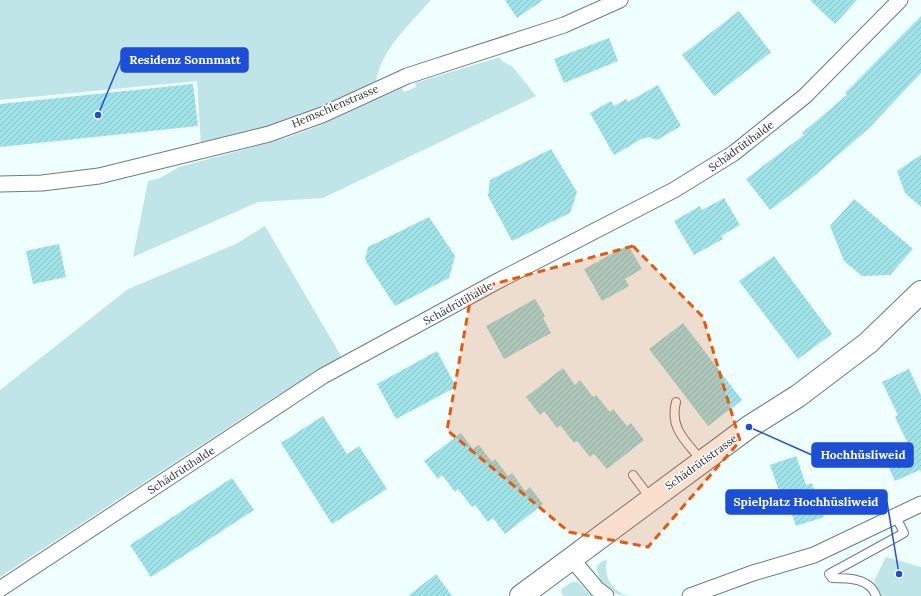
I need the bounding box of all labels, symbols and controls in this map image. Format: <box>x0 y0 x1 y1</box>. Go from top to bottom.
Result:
callout: Residenz Sonnmatt <box>121 48 248 72</box>
text: Residenz Sonnmatt <box>129 52 242 67</box>
street label: Hemschlenstrasse <box>289 81 381 131</box>
street label: Schädrütihalde <box>706 118 776 174</box>
street label: Schädrütihalde <box>421 278 495 328</box>
street label: Schädrütistrasse <box>662 431 740 493</box>
street label: Schädrütihalde <box>145 443 217 497</box>
callout: Hochhüsliweid <box>812 443 913 467</box>
text: Hochhüsliweid <box>820 447 906 462</box>
callout: Spielplatz Hochhüsliweid <box>726 490 887 514</box>
text: Spielplatz Hochhüsliweid <box>734 494 878 509</box>

